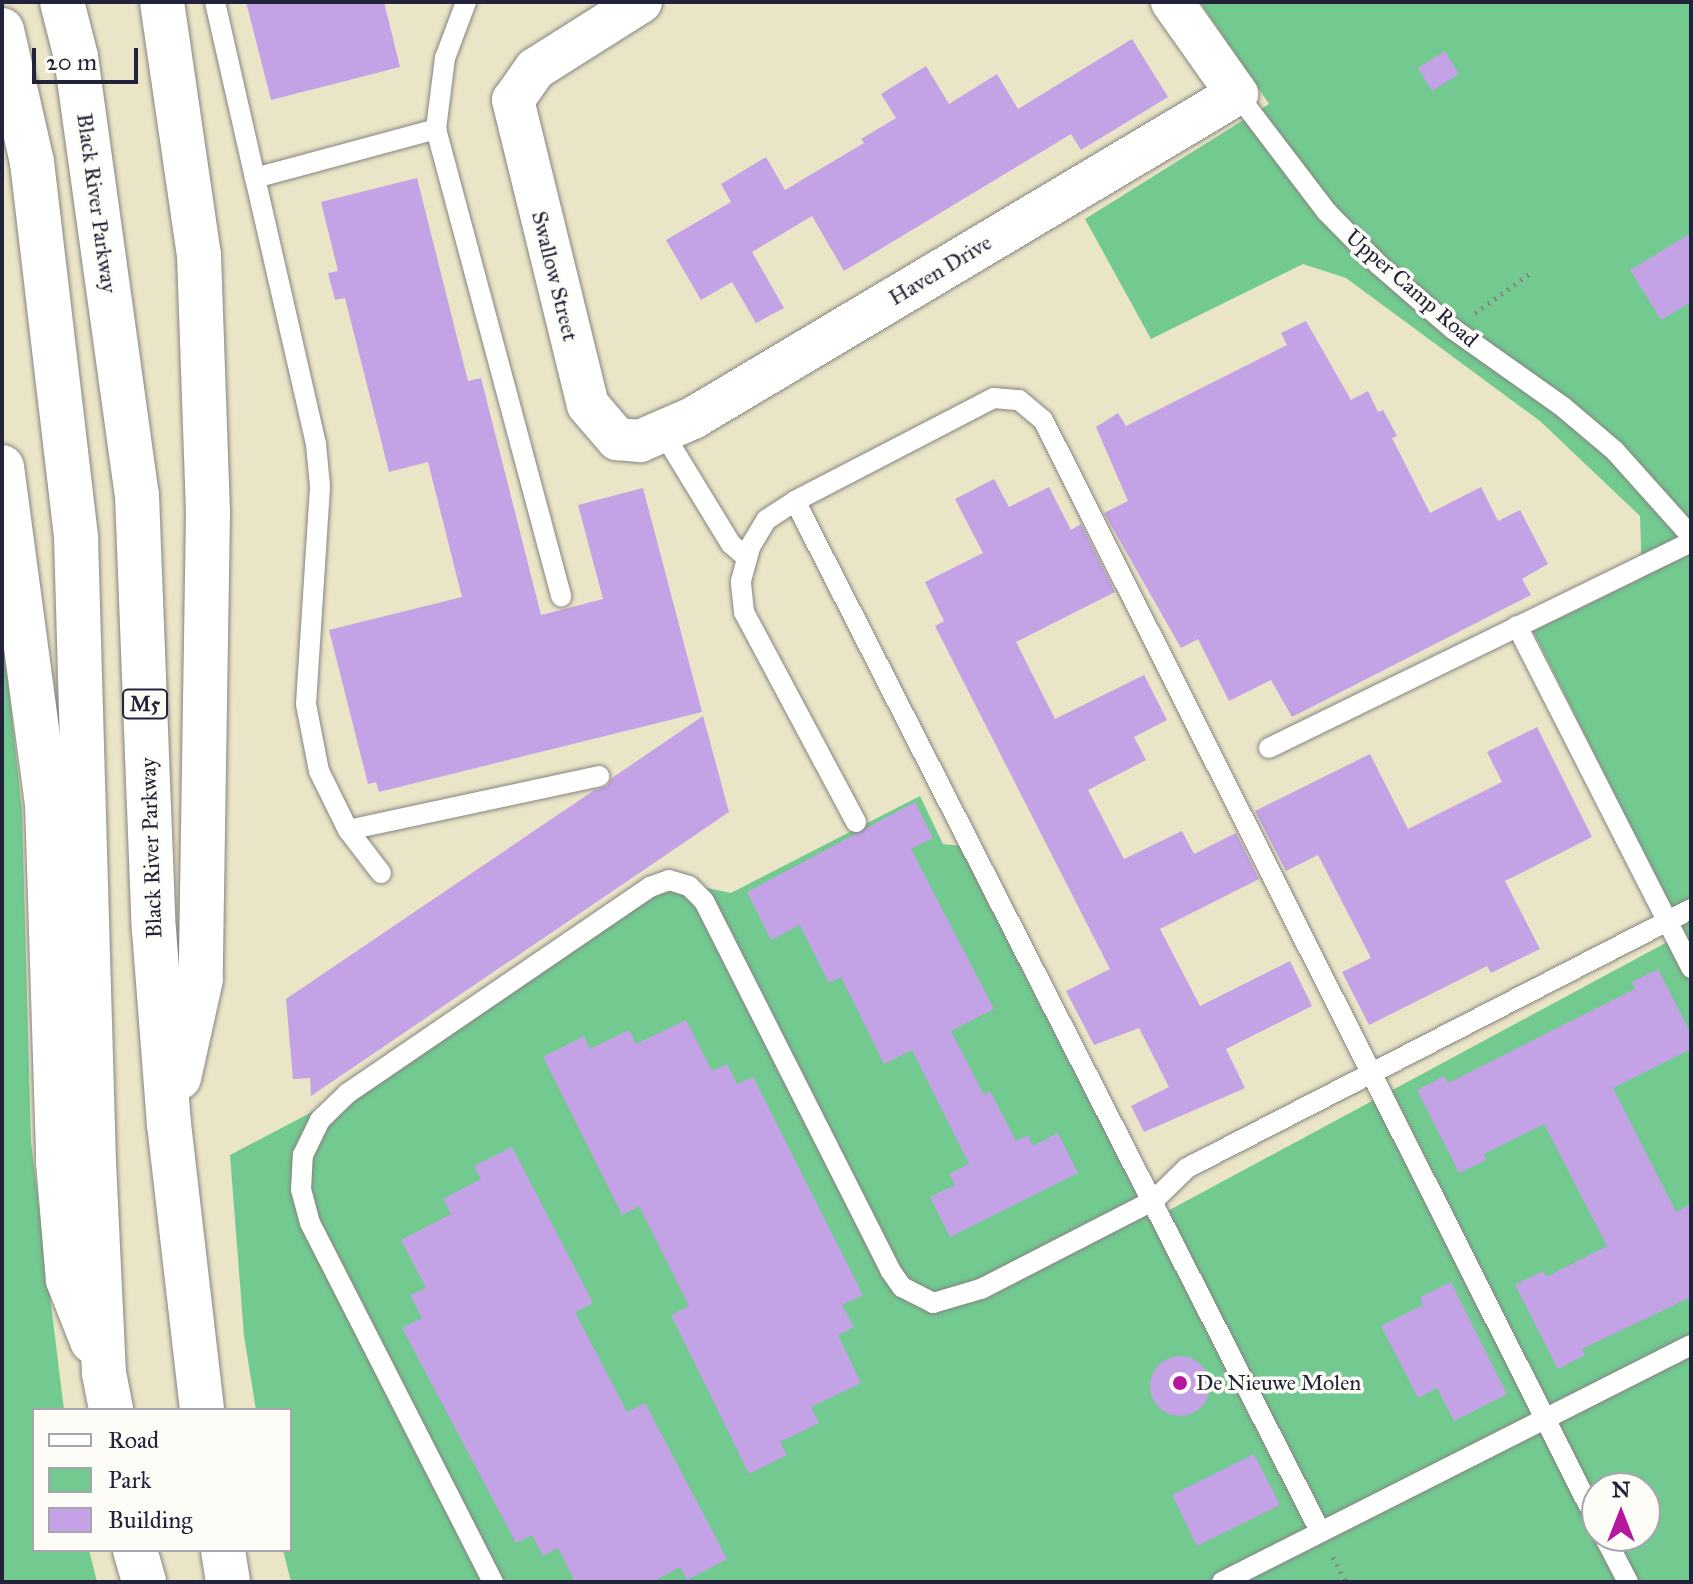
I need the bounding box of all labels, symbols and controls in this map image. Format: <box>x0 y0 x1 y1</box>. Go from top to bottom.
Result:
scale bar <box>36 32 142 82</box>
text: 20 m <box>46 47 97 77</box>
street label: Black River Parkway <box>71 111 123 295</box>
street label: Swallow Street <box>526 208 584 344</box>
street label: Upper Camp Road <box>1340 223 1484 353</box>
street label: Haven Drive <box>884 229 996 311</box>
road number: M5 <box>121 688 169 720</box>
street label: Black River Parkway <box>135 757 167 939</box>
place label: De Nieuwe Molen <box>1196 1370 1361 1396</box>
marker: De Nieuwe Molen <box>1171 1374 1189 1392</box>
legend <box>32 1408 292 1552</box>
text: Road <box>108 1425 159 1455</box>
text: Park <box>108 1465 151 1495</box>
north arrow <box>1581 1472 1661 1552</box>
text: N <box>1612 1476 1630 1503</box>
text: Building <box>108 1505 193 1535</box>

